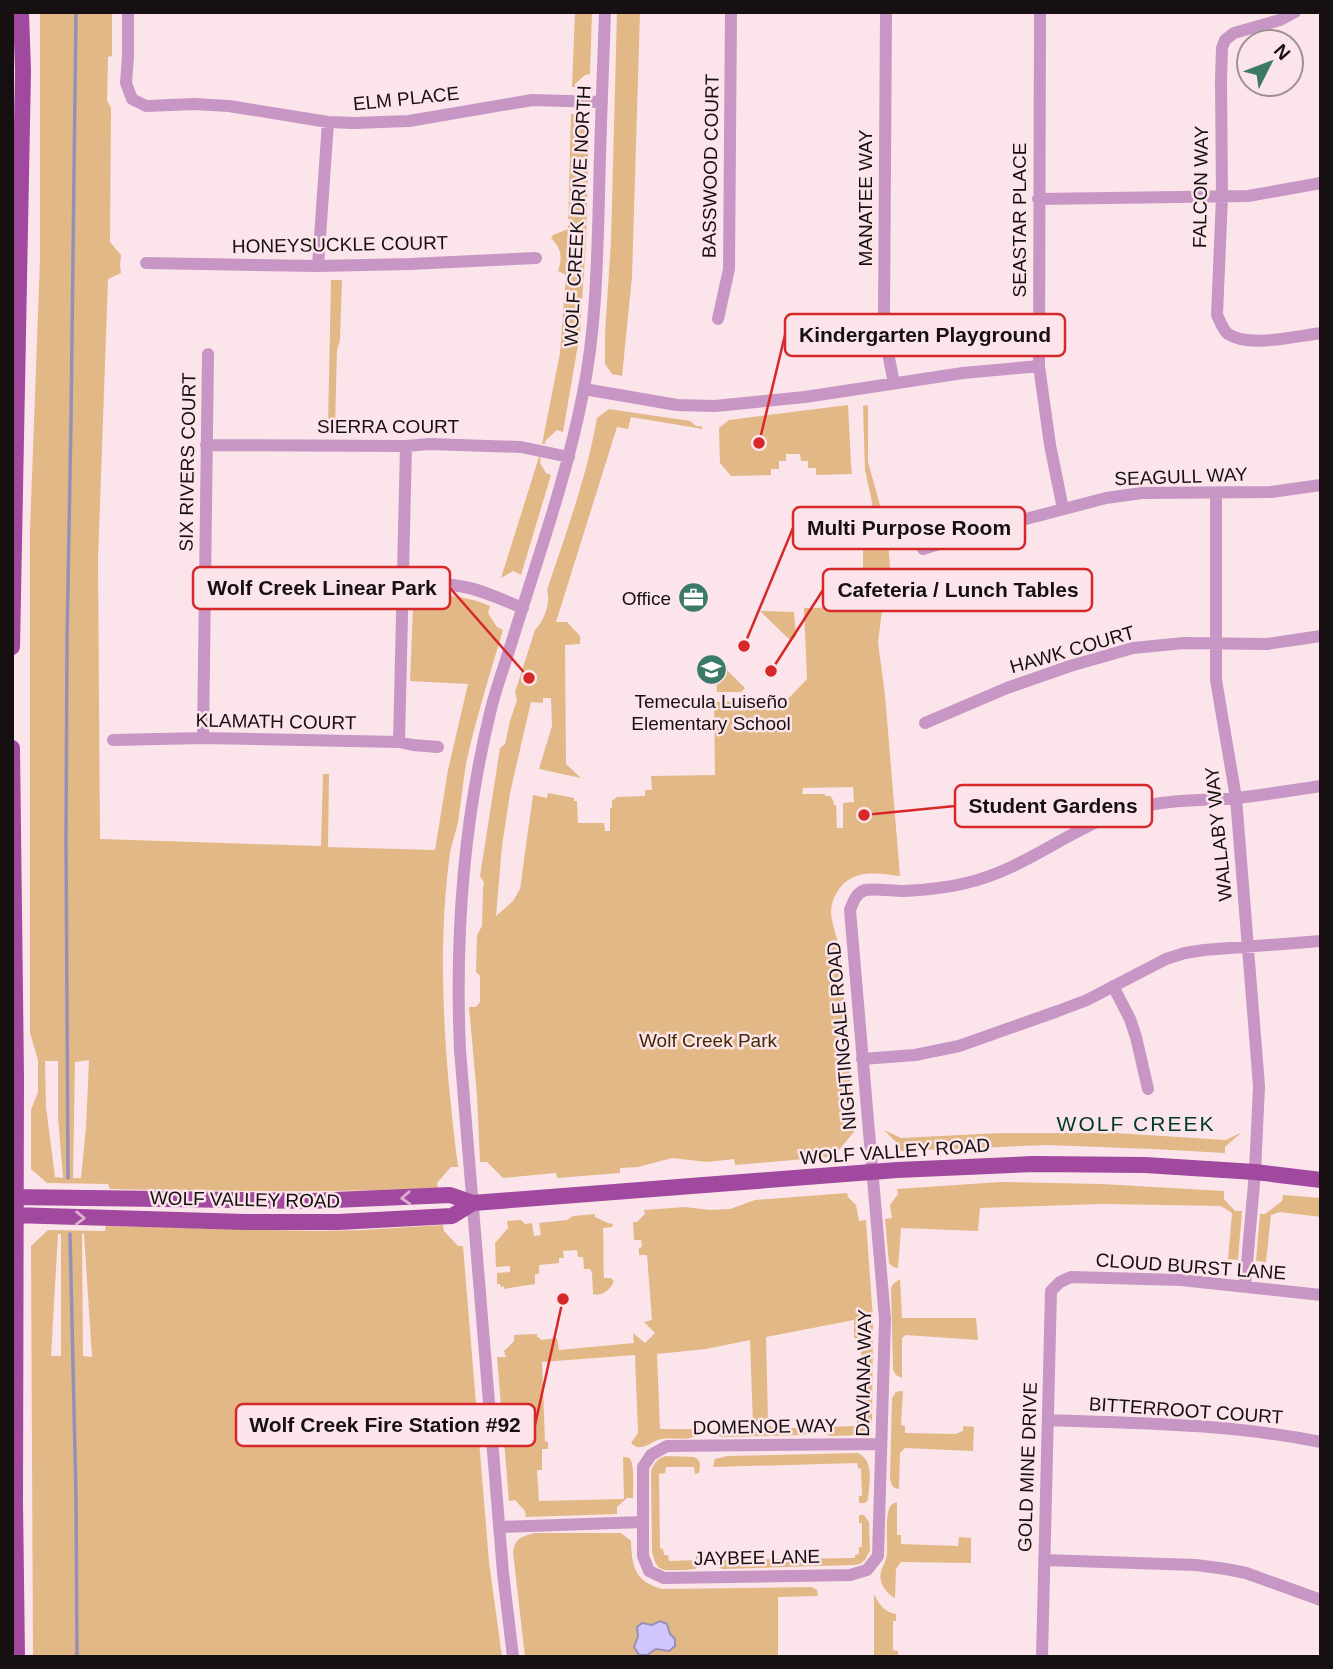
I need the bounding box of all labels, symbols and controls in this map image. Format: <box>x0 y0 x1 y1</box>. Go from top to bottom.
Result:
north arrow <box>1235 28 1305 98</box>
text: N <box>1270 40 1295 64</box>
street label: BASSWOOD COURT <box>698 73 723 258</box>
street label: ELM PLACE <box>352 82 460 115</box>
street label: WOLF CREEK DRIVE NORTH <box>560 85 595 347</box>
street label: FALCON WAY <box>1189 125 1212 248</box>
street label: MANATEE WAY <box>855 129 876 266</box>
street label: SEASTAR PLACE <box>1009 143 1030 297</box>
street label: HONEYSUCKLE COURT <box>232 232 449 257</box>
callout: Kindergarten Playground <box>785 314 1065 356</box>
text: Kindergarten Playground <box>799 323 1051 346</box>
street label: SIX RIVERS COURT <box>175 372 200 552</box>
street label: SIERRA COURT <box>317 416 459 437</box>
street label: SEAGULL WAY <box>1114 464 1248 489</box>
callout: Multi Purpose Room <box>793 507 1025 549</box>
text: Multi Purpose Room <box>807 516 1011 539</box>
callout: Wolf Creek Linear Park <box>193 567 450 609</box>
callout: Cafeteria / Lunch Tables <box>823 569 1092 611</box>
text: Wolf Creek Linear Park <box>207 576 437 599</box>
text: Cafeteria / Lunch Tables <box>837 578 1079 601</box>
office icon: Office <box>677 581 711 615</box>
place label: Office <box>622 588 671 609</box>
street label: HAWK COURT <box>1007 622 1137 677</box>
school or university icon: Temecula Luiseño Elementary School <box>694 653 728 687</box>
place label: Temecula Luiseño Elementary School <box>631 691 791 734</box>
street label: KLAMATH COURT <box>195 710 357 733</box>
street label: WALLABY WAY <box>1201 765 1236 902</box>
callout: Student Gardens <box>955 785 1152 827</box>
text: Student Gardens <box>968 794 1138 817</box>
street label: NIGHTINGALE ROAD <box>823 941 860 1131</box>
park label: Wolf Creek Park <box>639 1030 777 1051</box>
district label: WOLF CREEK <box>1057 1112 1215 1135</box>
street label: WOLF VALLEY ROAD <box>799 1134 991 1169</box>
street label: WOLF VALLEY ROAD <box>150 1187 340 1212</box>
one-way arrow <box>400 1190 411 1205</box>
one-way arrow <box>75 1210 86 1225</box>
street label: CLOUD BURST LANE <box>1095 1249 1287 1284</box>
street label: DAVIANA WAY <box>852 1309 875 1437</box>
street label: GOLD MINE DRIVE <box>1014 1382 1041 1552</box>
street label: BITTERROOT COURT <box>1088 1393 1284 1428</box>
callout: Wolf Creek Fire Station #92 <box>236 1404 535 1446</box>
text: Wolf Creek Fire Station #92 <box>249 1413 521 1436</box>
street label: DOMENOE WAY <box>693 1415 838 1438</box>
street label: JAYBEE LANE <box>694 1546 820 1569</box>

